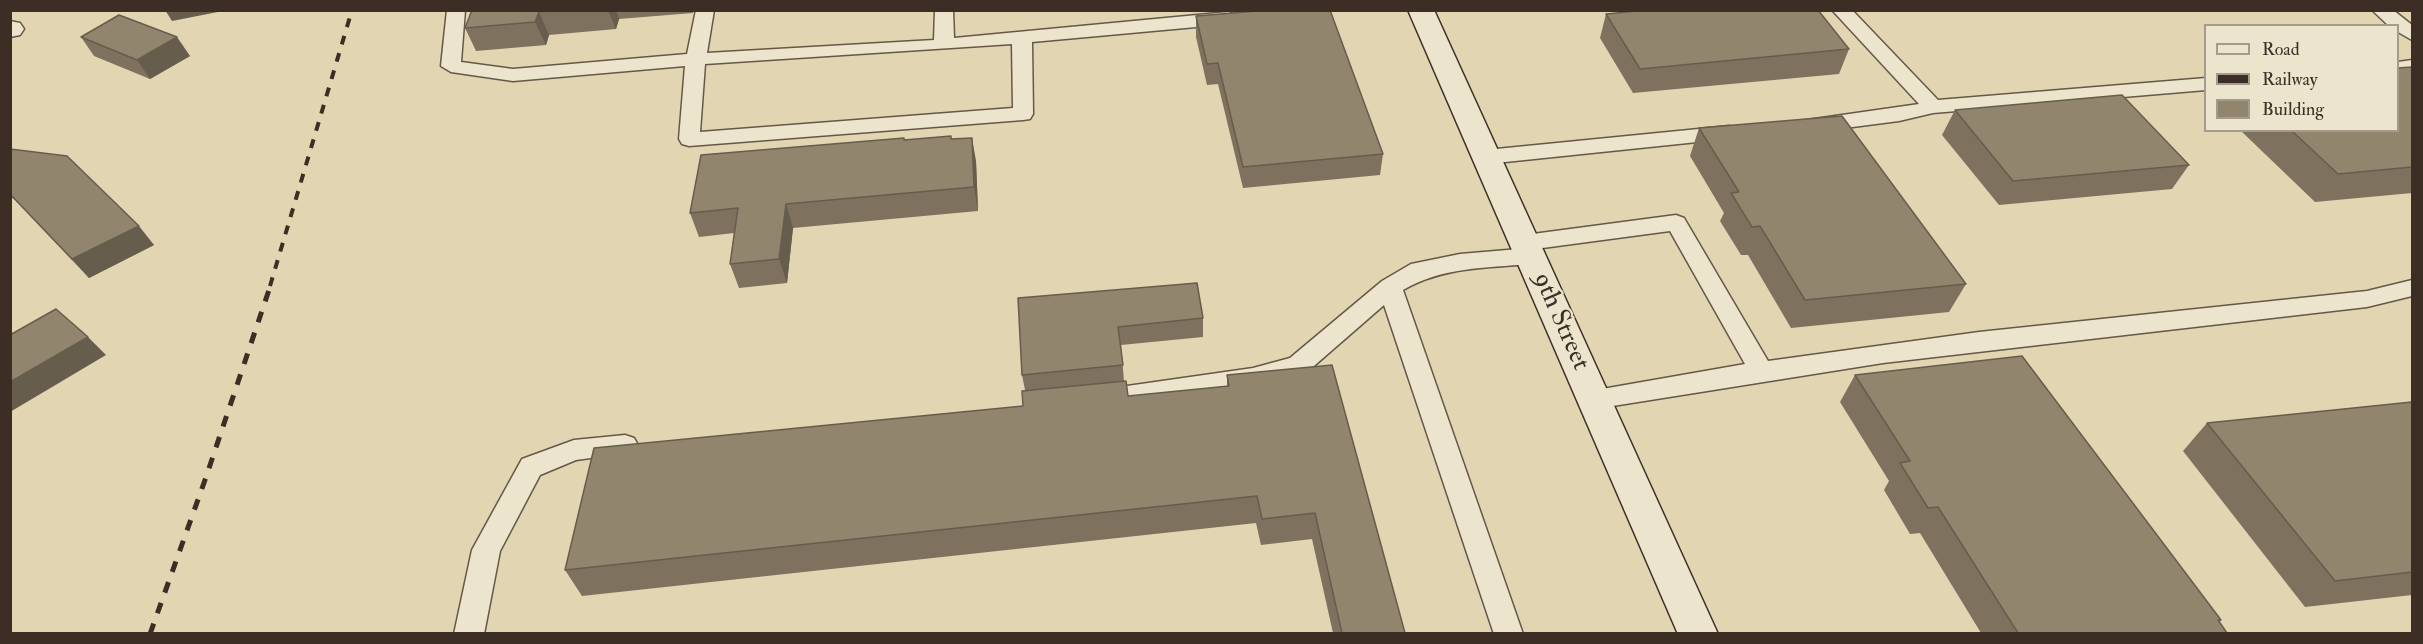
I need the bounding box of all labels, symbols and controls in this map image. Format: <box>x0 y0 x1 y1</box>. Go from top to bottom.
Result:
legend <box>2204 24 2399 132</box>
text: Road <box>2262 38 2300 61</box>
text: Railway <box>2262 68 2318 91</box>
text: Building <box>2262 98 2324 121</box>
street label: 9th Street <box>1525 268 1595 376</box>

